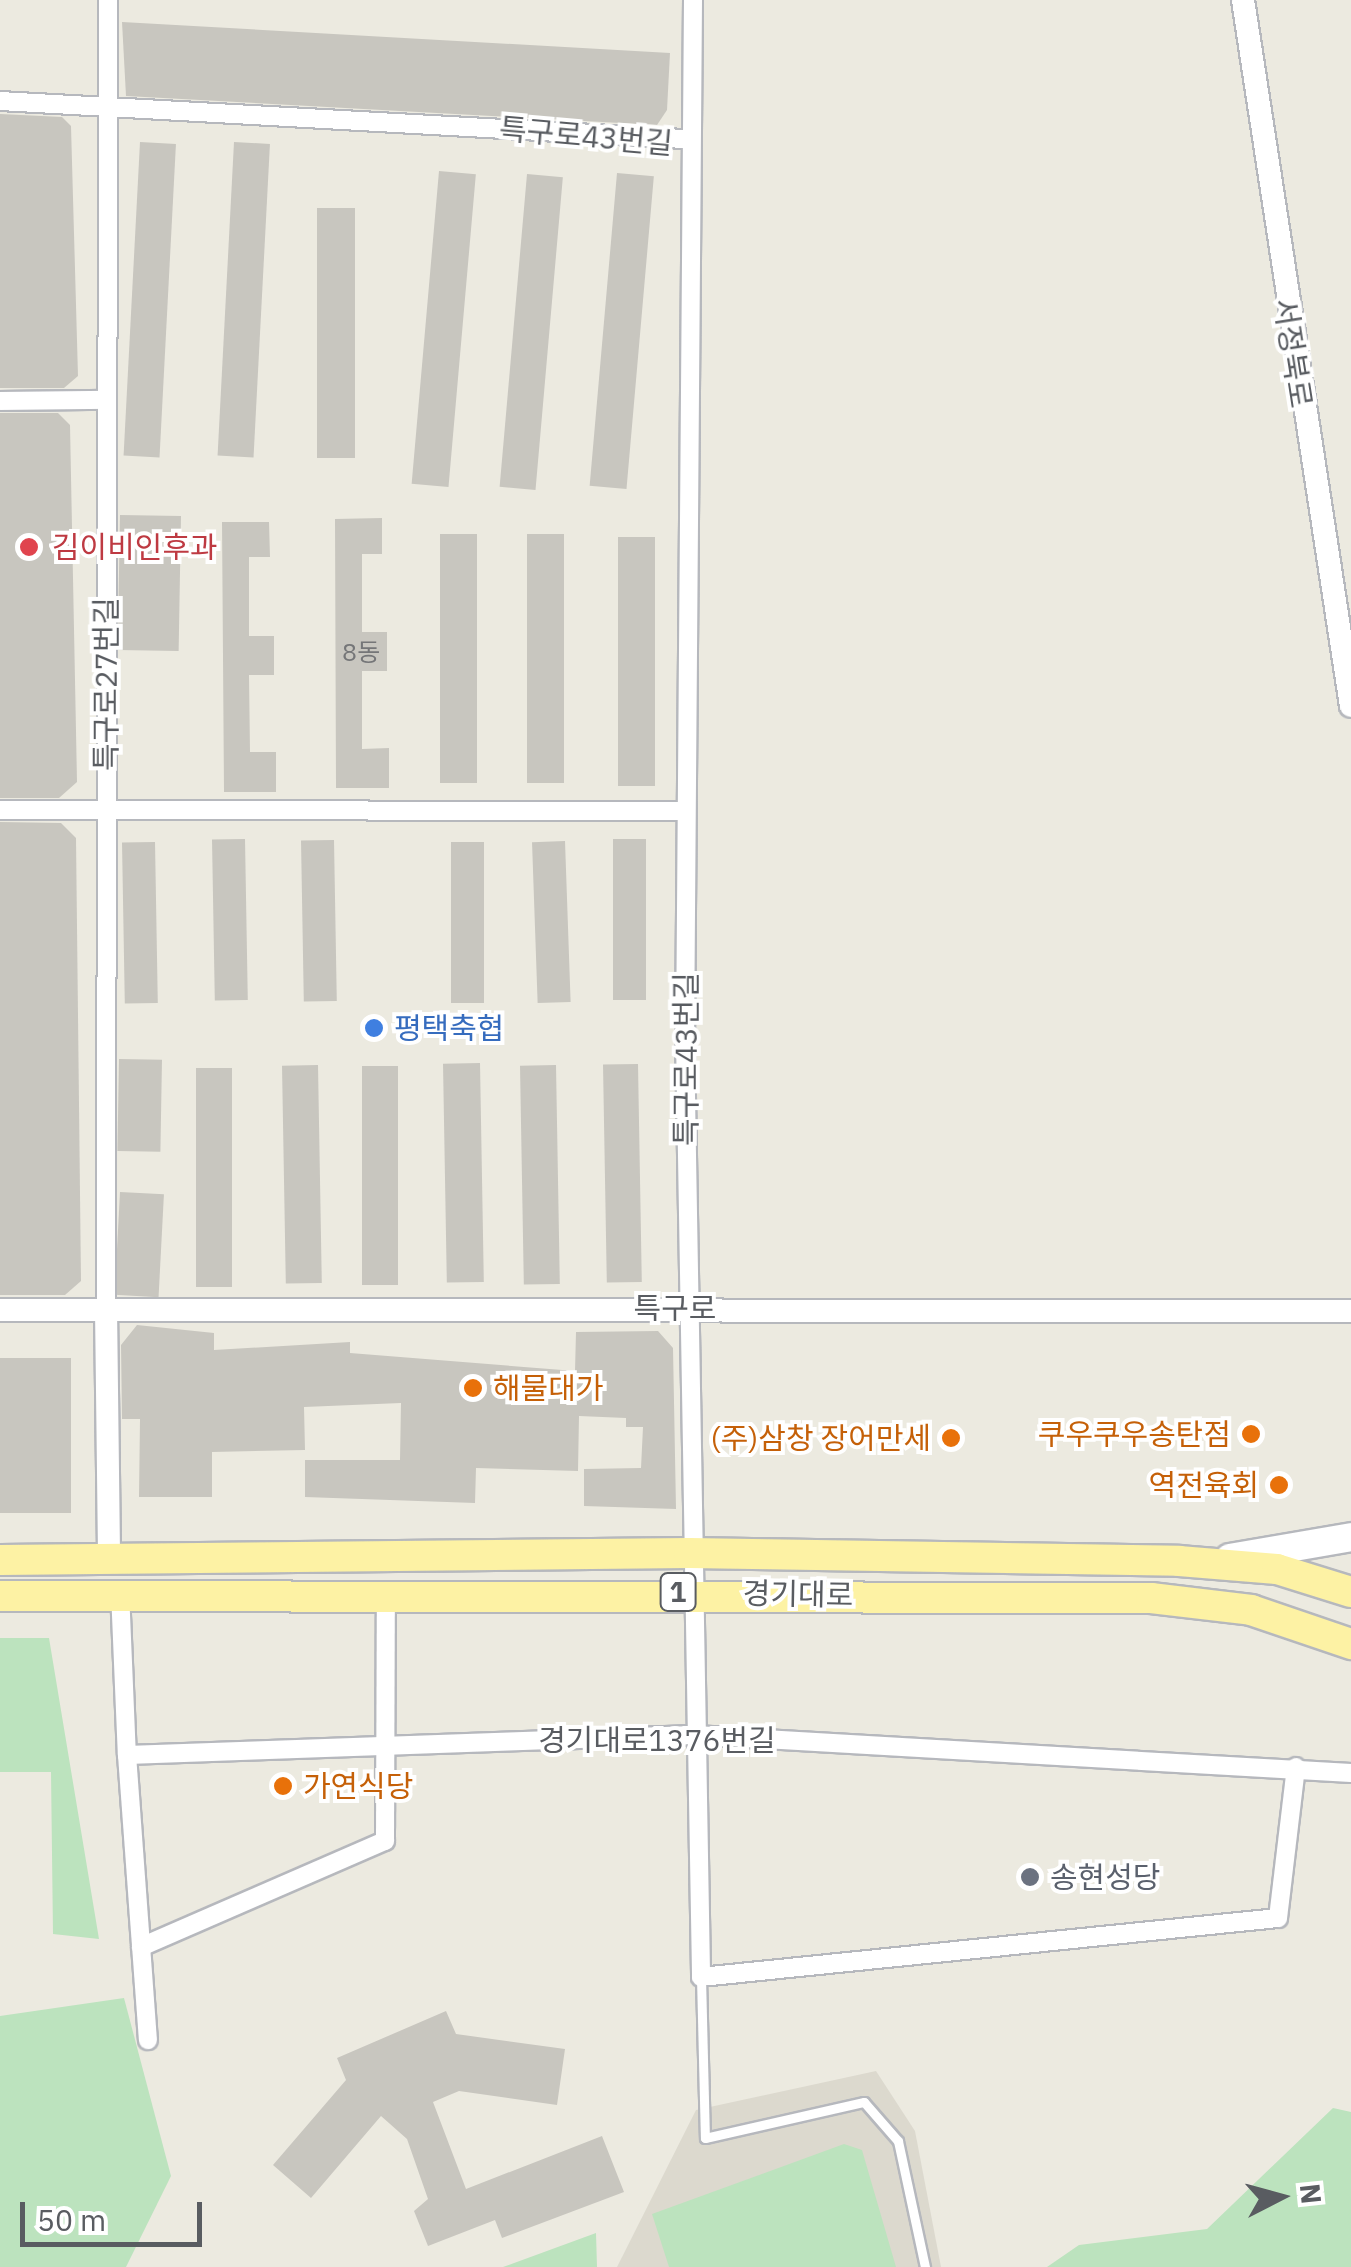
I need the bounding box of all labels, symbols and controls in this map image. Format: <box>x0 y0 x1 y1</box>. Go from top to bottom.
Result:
street label: 특구로43번길 <box>498 110 674 162</box>
street label: 서정북로 <box>1267 296 1319 410</box>
place label: 김이비인후과 <box>52 529 218 565</box>
marker: 김이비인후과 <box>16 534 42 560</box>
street label: 특구로27번길 <box>88 597 124 771</box>
house number: 8동 <box>342 637 380 667</box>
street label: 특구로43번길 <box>668 972 704 1146</box>
place label: 평택축협 <box>394 1010 504 1046</box>
marker: 평택축협 <box>363 1017 385 1039</box>
street label: 특구로 <box>634 1290 716 1326</box>
place label: 해물대가 <box>493 1370 603 1406</box>
marker: 해물대가 <box>462 1377 484 1399</box>
place label: 쿠우쿠우송탄점 <box>1038 1416 1231 1452</box>
place label: (주)삼창 장어만세 <box>711 1420 931 1456</box>
marker: 쿠우쿠우송탄점 <box>1240 1423 1262 1445</box>
marker: (주)삼창 장어만세 <box>940 1427 962 1449</box>
place label: 역전육회 <box>1149 1467 1259 1503</box>
marker: 역전육회 <box>1268 1474 1290 1496</box>
road number: 1 <box>658 1569 698 1615</box>
street label: 경기대로 <box>742 1575 854 1613</box>
street label: 경기대로1376번길 <box>538 1722 776 1758</box>
place label: 가연식당 <box>303 1768 413 1804</box>
marker: 가연식당 <box>272 1775 294 1797</box>
place label: 송현성당 <box>1050 1859 1160 1895</box>
marker: 송현성당 <box>1019 1866 1041 1888</box>
north arrow <box>1231 2147 1331 2247</box>
scale bar <box>25 2182 208 2244</box>
text: N <box>1292 2182 1331 2206</box>
text: 50 m <box>37 2200 106 2239</box>

